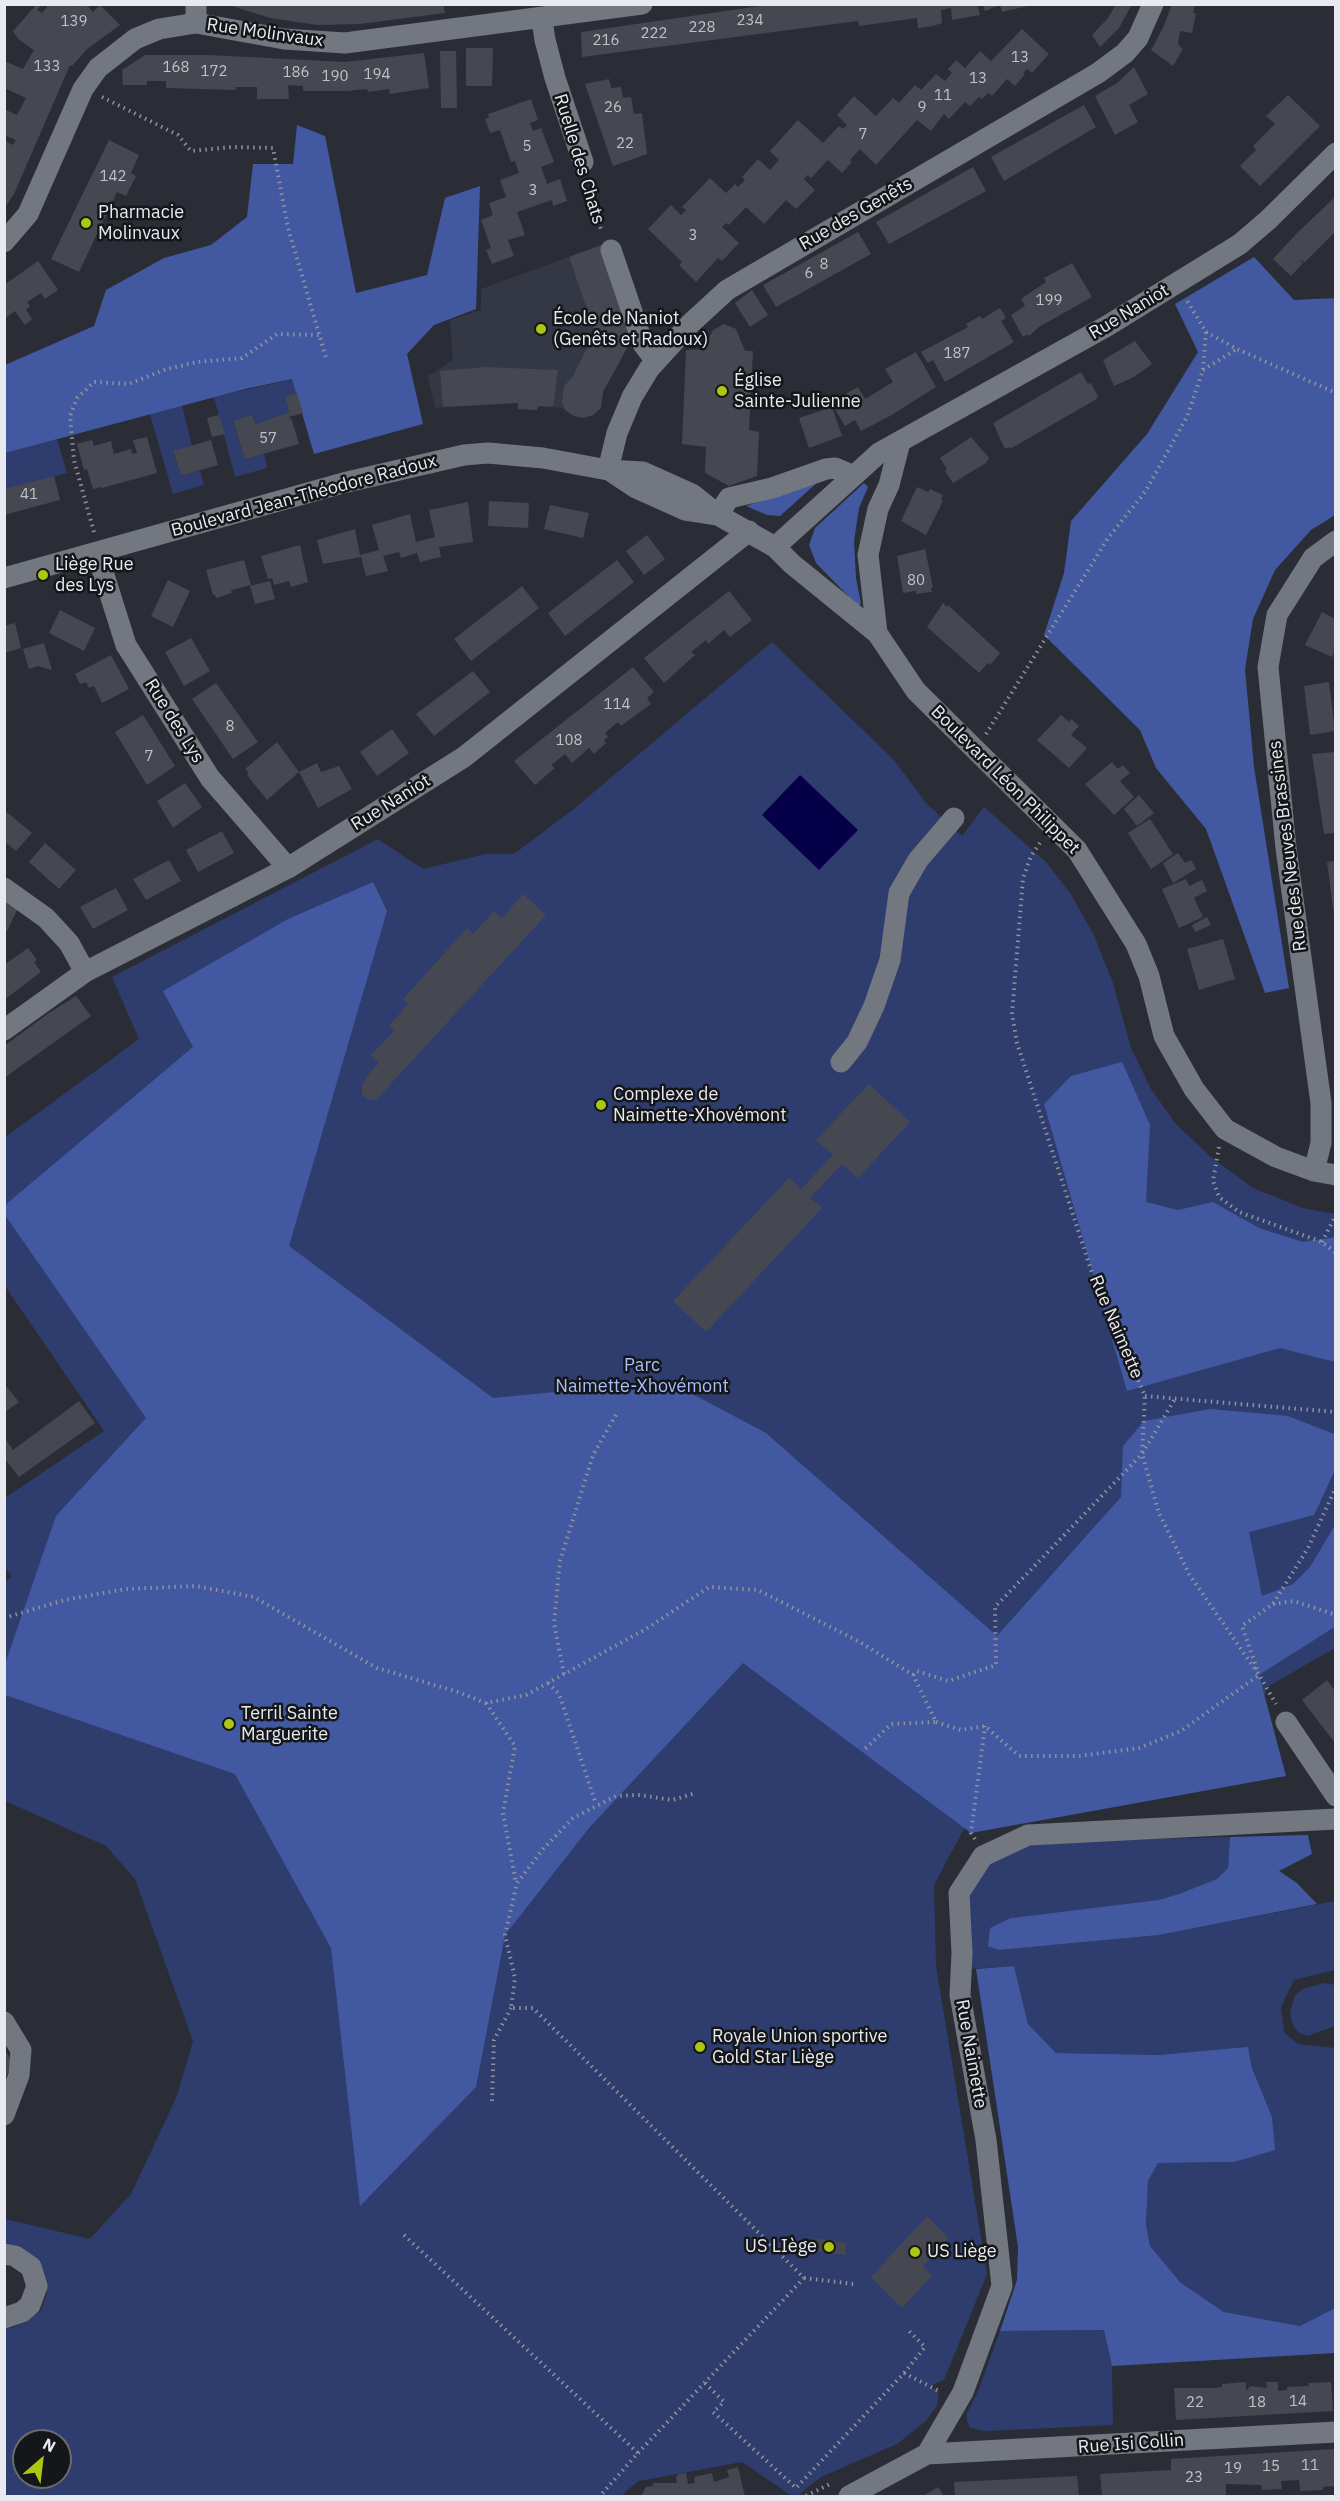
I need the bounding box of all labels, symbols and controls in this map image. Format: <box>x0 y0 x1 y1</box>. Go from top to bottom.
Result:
house number: 234 <box>737 12 763 30</box>
house number: 139 <box>61 13 87 31</box>
street label: Rue Molinvaux <box>205 14 325 52</box>
house number: 228 <box>689 19 715 37</box>
house number: 222 <box>641 25 667 43</box>
house number: 216 <box>593 32 619 50</box>
house number: 13 <box>1011 49 1029 67</box>
house number: 133 <box>34 58 60 76</box>
house number: 168 <box>163 59 189 77</box>
house number: 172 <box>201 63 227 81</box>
house number: 186 <box>283 64 309 82</box>
house number: 194 <box>364 66 390 84</box>
house number: 190 <box>322 68 348 86</box>
house number: 13 <box>969 70 987 88</box>
house number: 11 <box>934 87 952 105</box>
street label: Ruelle des Chats <box>549 91 609 227</box>
house number: 26 <box>604 99 622 117</box>
house number: 9 <box>918 99 926 117</box>
house number: 7 <box>859 126 867 144</box>
house number: 22 <box>616 135 634 153</box>
house number: 5 <box>523 138 531 156</box>
house number: 142 <box>100 168 126 186</box>
street label: Rue des Genêts <box>796 173 916 255</box>
house number: 3 <box>529 182 537 200</box>
place label: Pharmacie Molinvaux <box>98 202 184 244</box>
marker: Pharmacie Molinvaux <box>79 216 93 230</box>
house number: 3 <box>689 227 697 245</box>
house number: 8 <box>820 256 828 274</box>
house number: 6 <box>805 265 813 283</box>
street label: Rue Naniot <box>1085 280 1173 344</box>
house number: 199 <box>1036 292 1062 310</box>
place label: École de Naniot (Genêts et Radoux) <box>553 308 708 350</box>
marker: École de Naniot (Genêts et Radoux) <box>534 322 548 336</box>
house number: 187 <box>944 345 970 363</box>
place label: Église Sainte-Julienne <box>734 370 861 412</box>
marker: Église Sainte-Julienne <box>715 384 729 398</box>
house number: 57 <box>259 430 277 448</box>
street label: Boulevard Jean-Théodore Radoux <box>169 450 439 542</box>
house number: 41 <box>20 486 38 504</box>
place label: Liège Rue des Lys <box>55 554 134 596</box>
marker: Liège Rue des Lys <box>36 568 50 582</box>
house number: 80 <box>907 572 925 590</box>
street label: Rue des Lys <box>140 675 208 767</box>
house number: 114 <box>604 696 630 714</box>
street label: Boulevard Léon Philippet <box>926 701 1084 859</box>
house number: 8 <box>226 718 234 736</box>
house number: 108 <box>556 732 582 750</box>
street label: Rue des Neuves Brassines <box>1264 739 1312 953</box>
house number: 7 <box>145 748 153 766</box>
street label: Rue Naniot <box>347 770 435 836</box>
place label: Complexe de Naimette-Xhovémont <box>613 1084 786 1126</box>
marker: Complexe de Naimette-Xhovémont <box>594 1098 608 1112</box>
street label: Rue Naimette <box>1084 1272 1148 1382</box>
park label: Parc Naimette-Xhovémont <box>555 1355 729 1398</box>
place label: Terril Sainte Marguerite <box>241 1703 338 1746</box>
marker: Terril Sainte Marguerite <box>222 1717 236 1731</box>
street label: Rue Naimette <box>951 1998 991 2110</box>
place label: Royale Union sportive Gold Star Liège <box>712 2026 887 2068</box>
marker: Royale Union sportive Gold Star Liège <box>693 2040 707 2054</box>
place label: US LIège <box>745 2236 817 2258</box>
marker: US LIège <box>822 2240 836 2254</box>
place label: US Liège <box>927 2241 997 2263</box>
marker: US Liège <box>908 2245 922 2259</box>
house number: 14 <box>1289 2393 1307 2411</box>
house number: 22 <box>1186 2394 1204 2412</box>
house number: 18 <box>1248 2394 1266 2412</box>
north arrow <box>12 2429 72 2489</box>
street label: Rue Isi Collin <box>1077 2430 1185 2458</box>
text: N <box>40 2433 59 2456</box>
house number: 11 <box>1301 2457 1319 2475</box>
house number: 15 <box>1262 2458 1280 2476</box>
house number: 19 <box>1224 2460 1242 2478</box>
house number: 23 <box>1185 2469 1203 2487</box>

